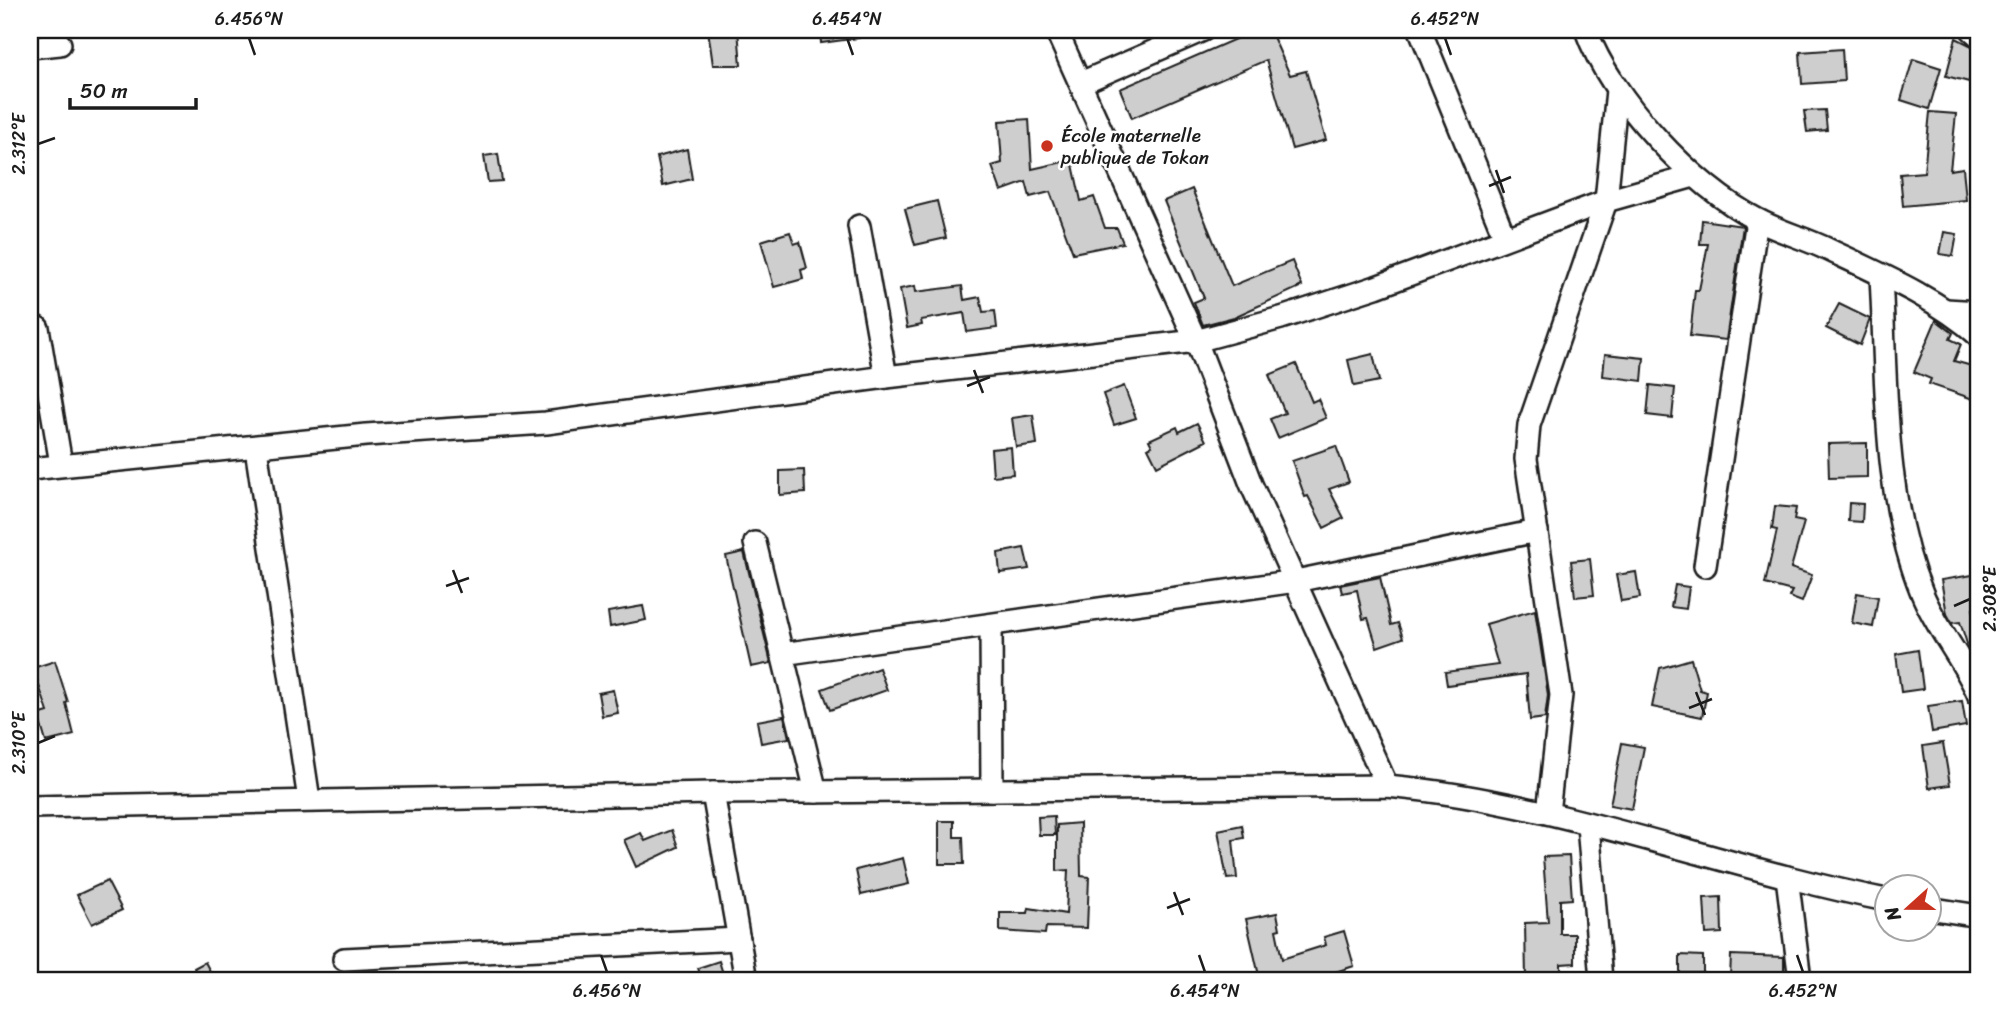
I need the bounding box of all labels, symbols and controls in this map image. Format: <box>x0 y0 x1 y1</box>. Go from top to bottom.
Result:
text: 6.456°N <box>215 3 284 35</box>
text: 6.454°N <box>812 3 882 35</box>
text: 6.452°N <box>1411 3 1480 35</box>
scale bar <box>70 66 196 110</box>
text: 50 m <box>80 72 128 110</box>
text: 2.312°E <box>3 112 35 175</box>
place label: École maternelle publique de Tokan <box>1060 119 1209 174</box>
marker: École maternelle publique de Tokan <box>1039 138 1055 154</box>
text: 2.308°E <box>1974 565 2006 632</box>
text: 2.310°E <box>3 711 35 774</box>
north arrow <box>1872 874 1942 944</box>
text: N <box>1875 901 1911 927</box>
text: 6.456°N <box>573 975 642 1007</box>
text: 6.454°N <box>1170 975 1240 1007</box>
text: 6.452°N <box>1769 975 1838 1007</box>

